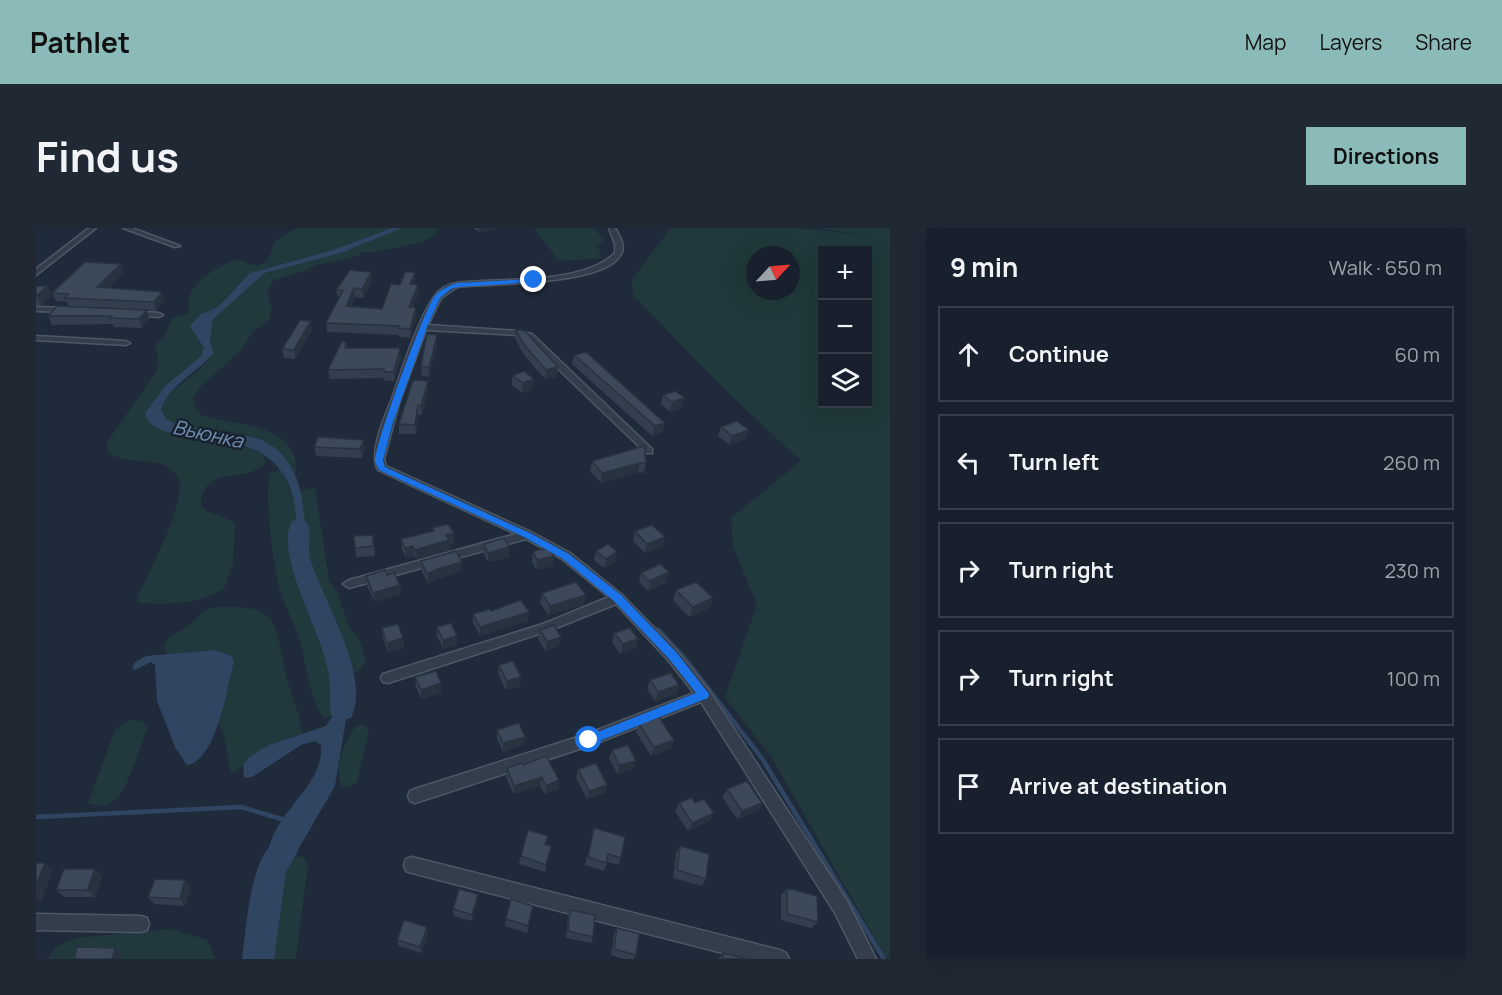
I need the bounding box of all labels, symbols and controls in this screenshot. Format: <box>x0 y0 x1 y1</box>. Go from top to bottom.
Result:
text: Pathlet <box>30 23 130 61</box>
text: Map <box>1245 28 1286 56</box>
text: Layers <box>1319 28 1382 56</box>
text: Share <box>1415 28 1472 56</box>
text: Find us <box>36 127 179 185</box>
button: Directions <box>1306 127 1466 185</box>
north arrow <box>746 246 800 300</box>
map controls <box>818 246 872 408</box>
button: + <box>818 246 872 300</box>
text: 9 min <box>950 249 1018 285</box>
text: Walk · 650 m <box>1329 254 1442 281</box>
route end <box>520 266 546 292</box>
button: − <box>818 300 872 354</box>
icon: ahead <box>952 338 985 371</box>
text: Continue <box>1009 339 1109 369</box>
text: 60 m <box>1394 341 1440 368</box>
button: layers <box>818 354 872 408</box>
water label: Вьюнка <box>170 413 247 454</box>
icon: left <box>952 446 985 479</box>
text: Turn left <box>1009 447 1099 477</box>
text: 260 m <box>1383 449 1440 476</box>
icon: right <box>952 554 985 587</box>
text: Turn right <box>1009 555 1114 585</box>
text: 230 m <box>1384 557 1440 584</box>
icon: right <box>952 662 985 695</box>
text: Turn right <box>1009 663 1114 693</box>
text: 100 m <box>1387 665 1440 692</box>
route start <box>575 726 601 752</box>
icon: arrive <box>952 770 985 803</box>
text: Arrive at destination <box>1009 771 1227 801</box>

